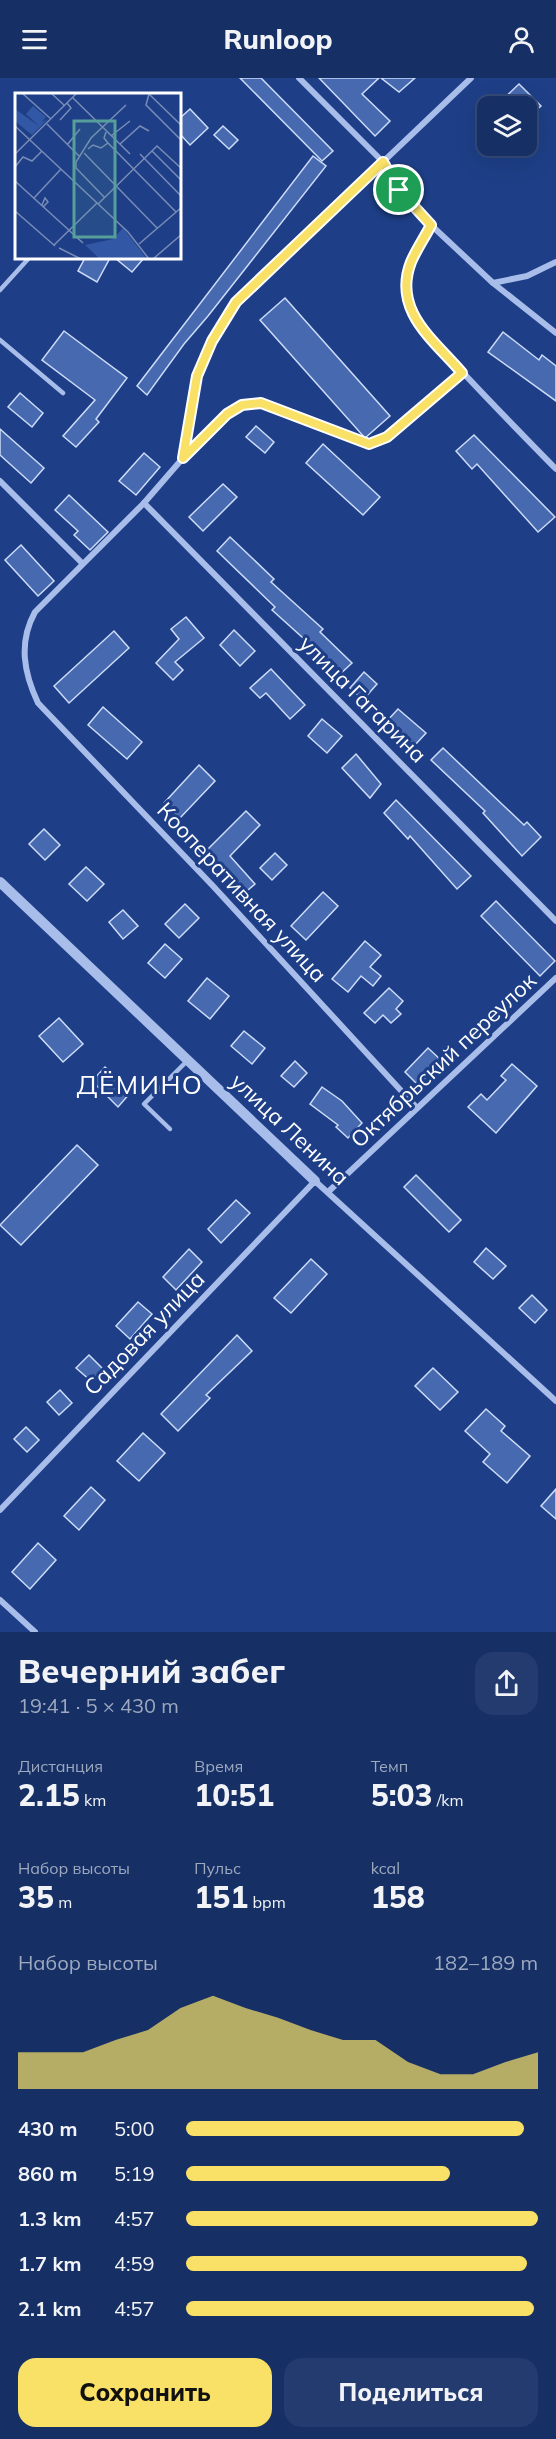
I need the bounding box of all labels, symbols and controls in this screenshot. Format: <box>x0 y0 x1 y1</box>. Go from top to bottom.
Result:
text: Runloop <box>223 22 333 56</box>
icon: menu <box>18 23 51 56</box>
icon: person <box>505 23 538 56</box>
inset map <box>15 93 182 260</box>
map controls <box>477 96 537 156</box>
button: layers <box>477 96 537 156</box>
pin <box>373 164 424 215</box>
icon: arrive <box>382 173 415 206</box>
street label: улица Гагарина <box>293 629 433 769</box>
street label: Кооперативная улица <box>151 796 333 988</box>
street label: Октябрьский переулок <box>344 967 542 1153</box>
street label: улица Ленина <box>225 1067 355 1191</box>
district label: ДЁМИНО <box>77 1068 203 1101</box>
street label: Садовая улица <box>78 1265 210 1401</box>
text: Вечерний забег <box>18 1650 285 1691</box>
button: share <box>475 1652 538 1715</box>
text: 19:41 · 5 × 430 m <box>18 1693 179 1718</box>
text: Дистанция <box>18 1756 103 1776</box>
text: Время <box>194 1756 243 1776</box>
text: Темп <box>371 1756 408 1776</box>
text: 2.15 <box>18 1776 80 1814</box>
text: 10:51 <box>194 1776 274 1814</box>
text: 5:03 <box>371 1776 432 1814</box>
text: km <box>80 1790 106 1810</box>
text: /km <box>432 1790 463 1810</box>
text: Набор высоты <box>18 1858 130 1878</box>
text: Пульс <box>194 1858 241 1878</box>
text: kcal <box>371 1858 400 1878</box>
text: 35 <box>18 1878 54 1916</box>
text: 151 <box>194 1878 248 1916</box>
text: 158 <box>371 1878 425 1916</box>
text: m <box>54 1892 72 1912</box>
text: bpm <box>248 1892 286 1912</box>
text: Набор высоты <box>18 1950 158 1975</box>
text: 182–189 m <box>433 1950 538 1975</box>
text: 430 m <box>18 2116 77 2141</box>
text: 5:00 <box>114 2116 155 2141</box>
text: 860 m <box>18 2161 77 2186</box>
text: 5:19 <box>114 2161 155 2186</box>
text: 1.3 km <box>18 2206 81 2231</box>
text: 4:57 <box>114 2206 155 2231</box>
text: 1.7 km <box>18 2251 81 2276</box>
text: 4:59 <box>114 2251 155 2276</box>
text: 2.1 km <box>18 2296 81 2321</box>
text: 4:57 <box>114 2296 155 2321</box>
button: Сохранить <box>18 2358 272 2427</box>
button: Поделиться <box>284 2358 538 2427</box>

